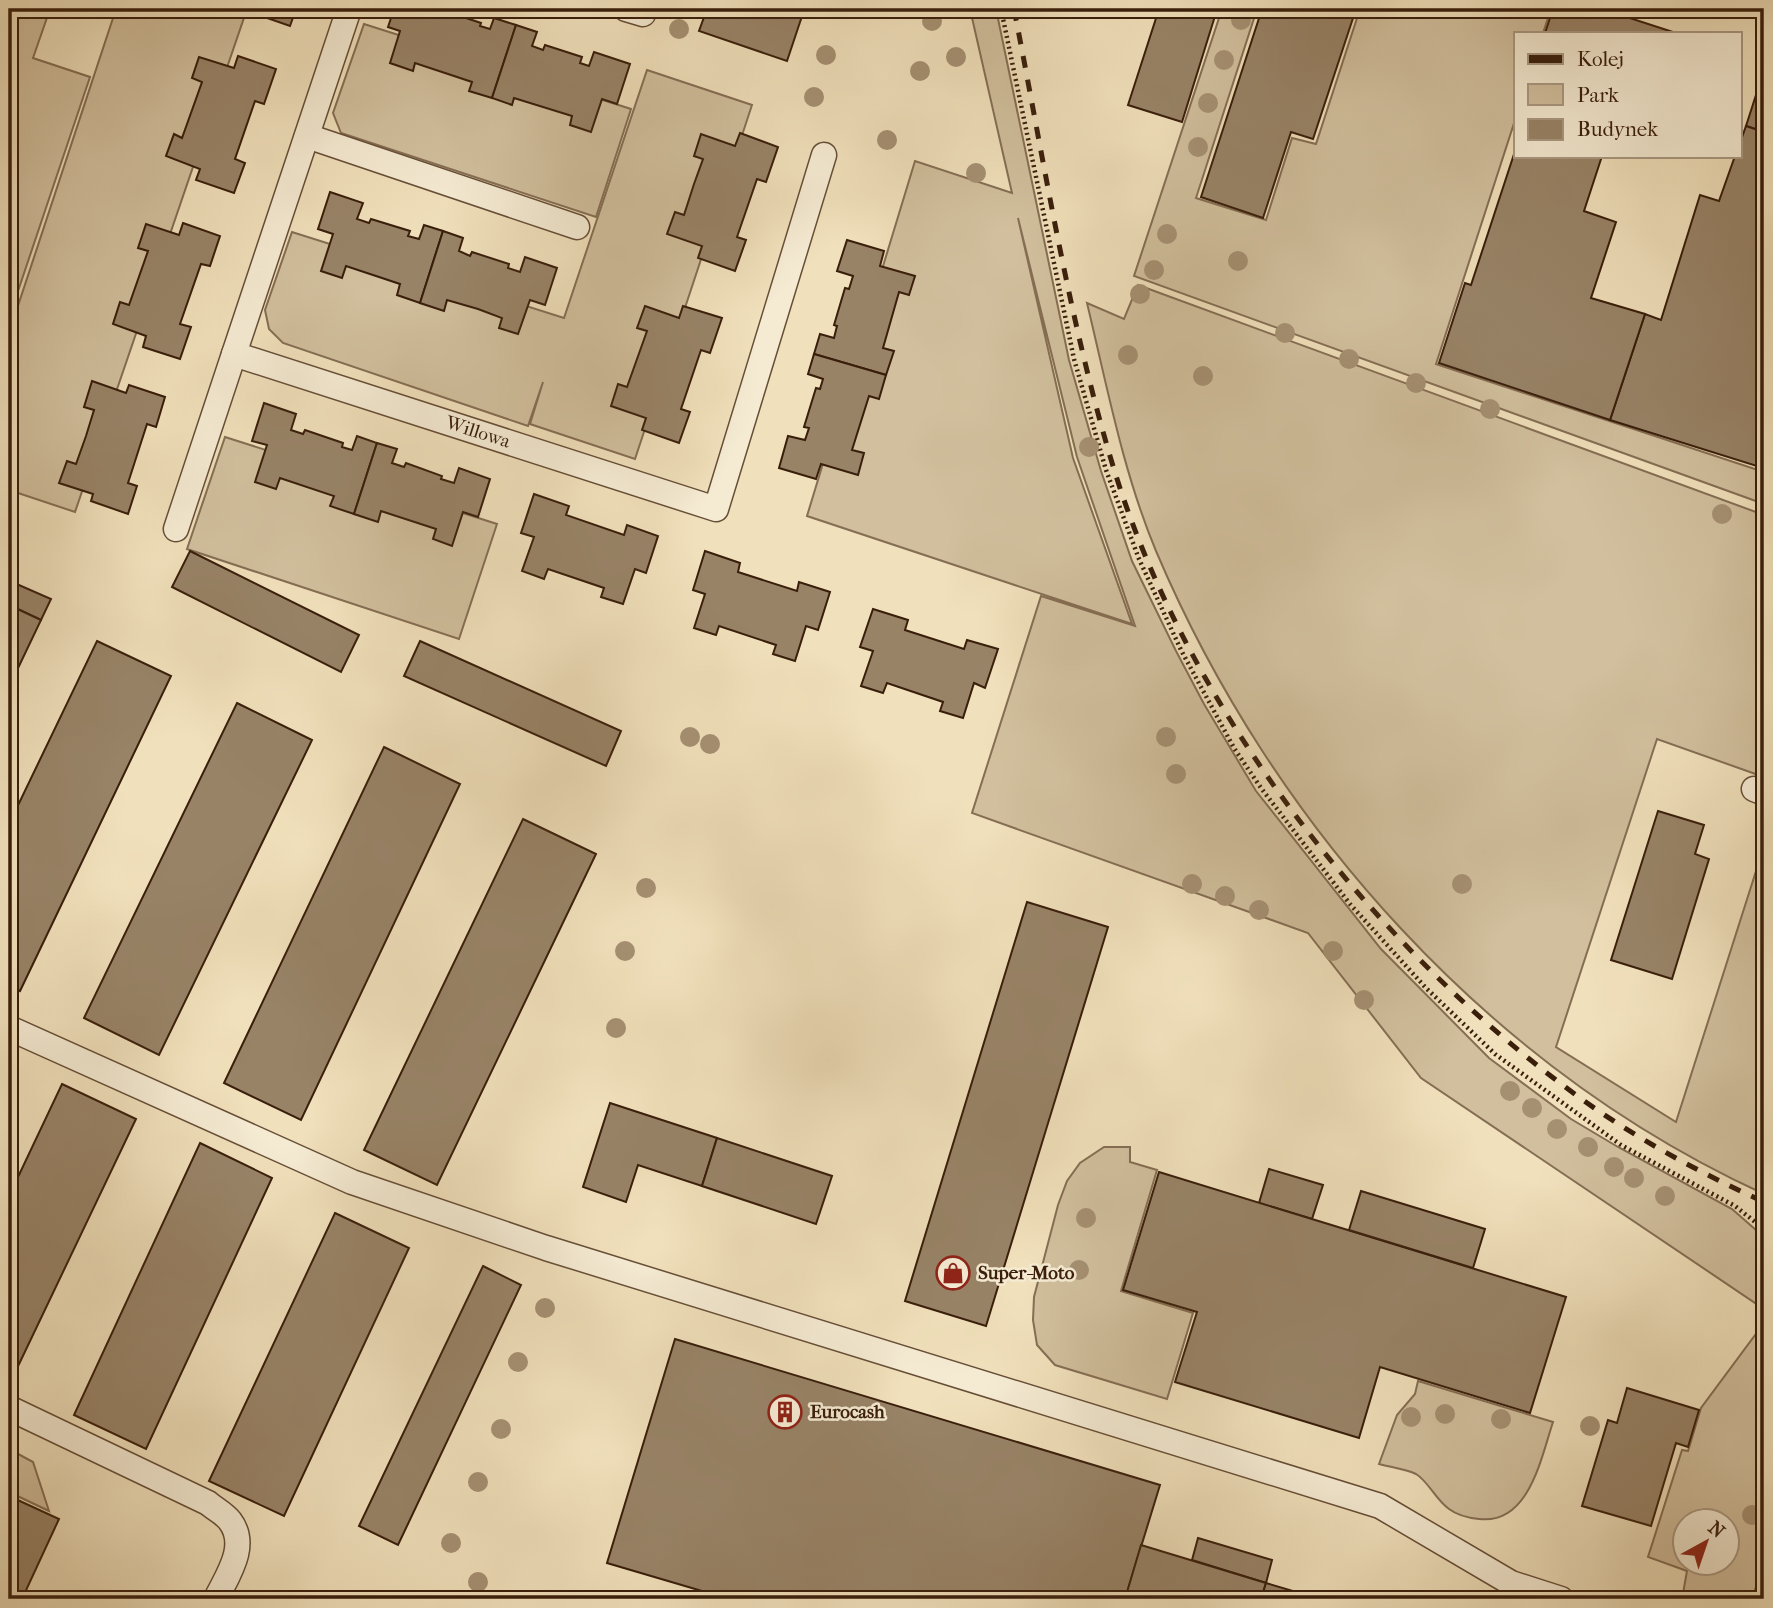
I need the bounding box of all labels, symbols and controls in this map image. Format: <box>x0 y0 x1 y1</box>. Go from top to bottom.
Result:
legend <box>1514 32 1742 158</box>
text: Kolej <box>1577 47 1624 71</box>
text: Park <box>1577 83 1619 107</box>
text: Budynek <box>1577 117 1658 141</box>
street label: Willowa <box>442 411 513 453</box>
shop icon: Super-Moto <box>934 1254 972 1292</box>
place label: Super-Moto <box>978 1262 1075 1284</box>
building icon: Eurocash <box>766 1393 804 1431</box>
place label: Eurocash <box>810 1401 885 1423</box>
north arrow <box>1672 1506 1742 1576</box>
text: N <box>1704 1517 1729 1543</box>

